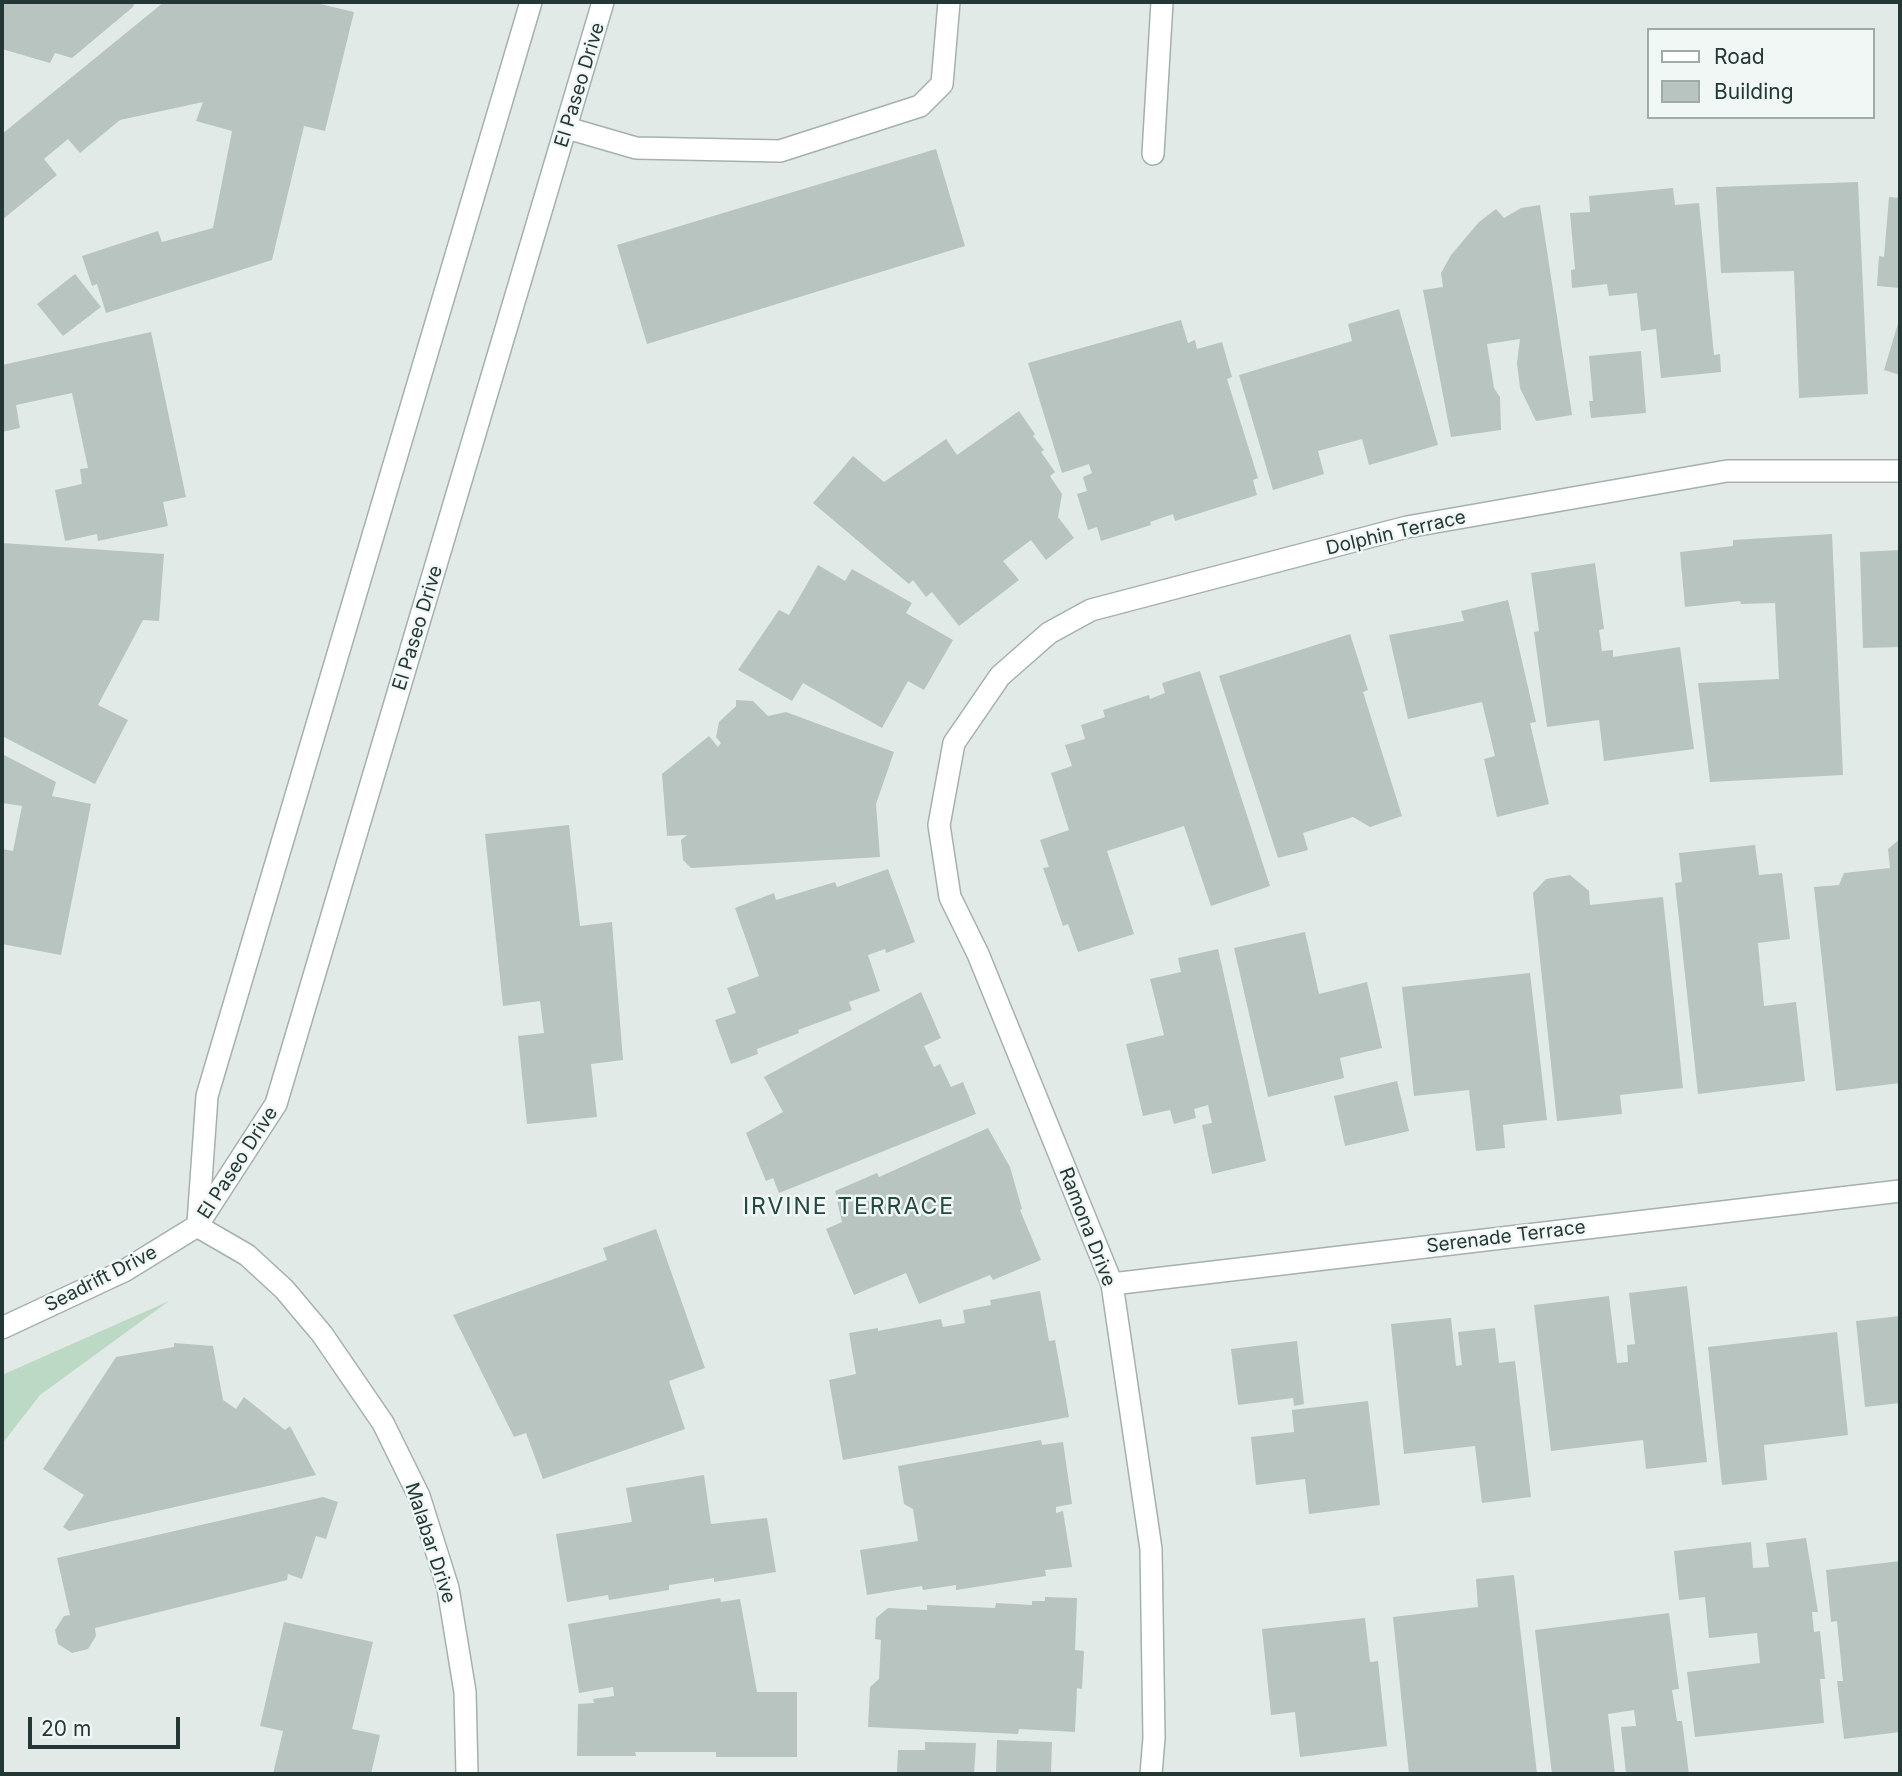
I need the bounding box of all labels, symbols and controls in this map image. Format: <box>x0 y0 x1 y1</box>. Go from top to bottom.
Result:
street label: El Paseo Drive <box>550 20 610 150</box>
legend <box>1646 28 1874 119</box>
text: Road <box>1714 44 1765 69</box>
text: Building <box>1714 79 1794 104</box>
street label: Dolphin Terrace <box>1324 506 1468 560</box>
street label: El Paseo Drive <box>388 563 448 693</box>
street label: El Paseo Drive <box>193 1103 283 1223</box>
street label: Ramona Drive <box>1054 1164 1120 1290</box>
district label: IRVINE TERRACE <box>745 1193 953 1221</box>
street label: Serenade Terrace <box>1425 1216 1587 1258</box>
street label: Seadrift Drive <box>41 1241 161 1317</box>
street label: Malabar Drive <box>400 1480 460 1606</box>
scale bar <box>32 1702 184 1746</box>
text: 20 m <box>41 1716 91 1741</box>

